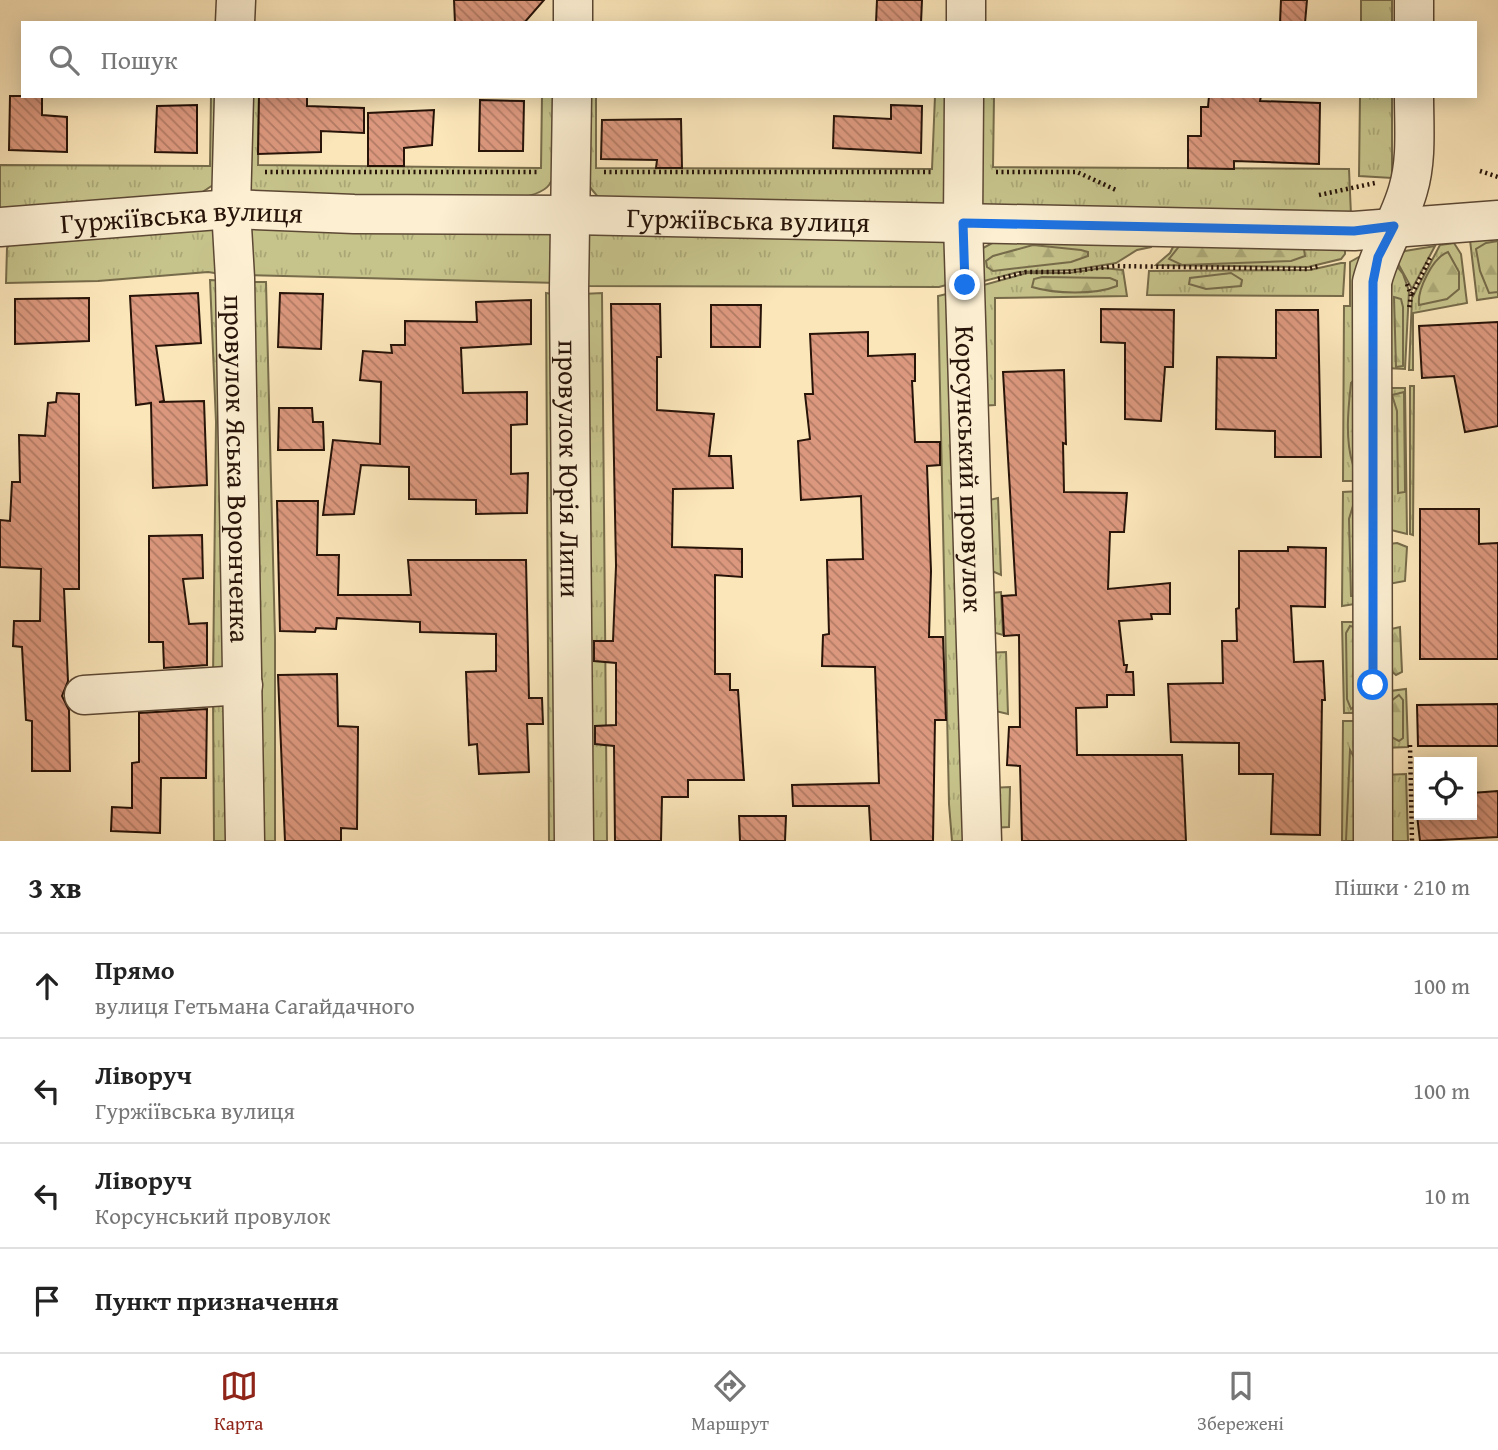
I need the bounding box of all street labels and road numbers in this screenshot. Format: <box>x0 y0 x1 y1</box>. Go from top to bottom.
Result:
street label: Гуржіївська вулиця <box>58 188 304 243</box>
street label: Гуржіївська вулиця <box>626 196 870 242</box>
street label: провулок Яська Воронченка <box>215 294 262 644</box>
street label: Корсунський провулок <box>946 325 995 613</box>
street label: провулок Юрія Липи <box>549 340 592 598</box>

